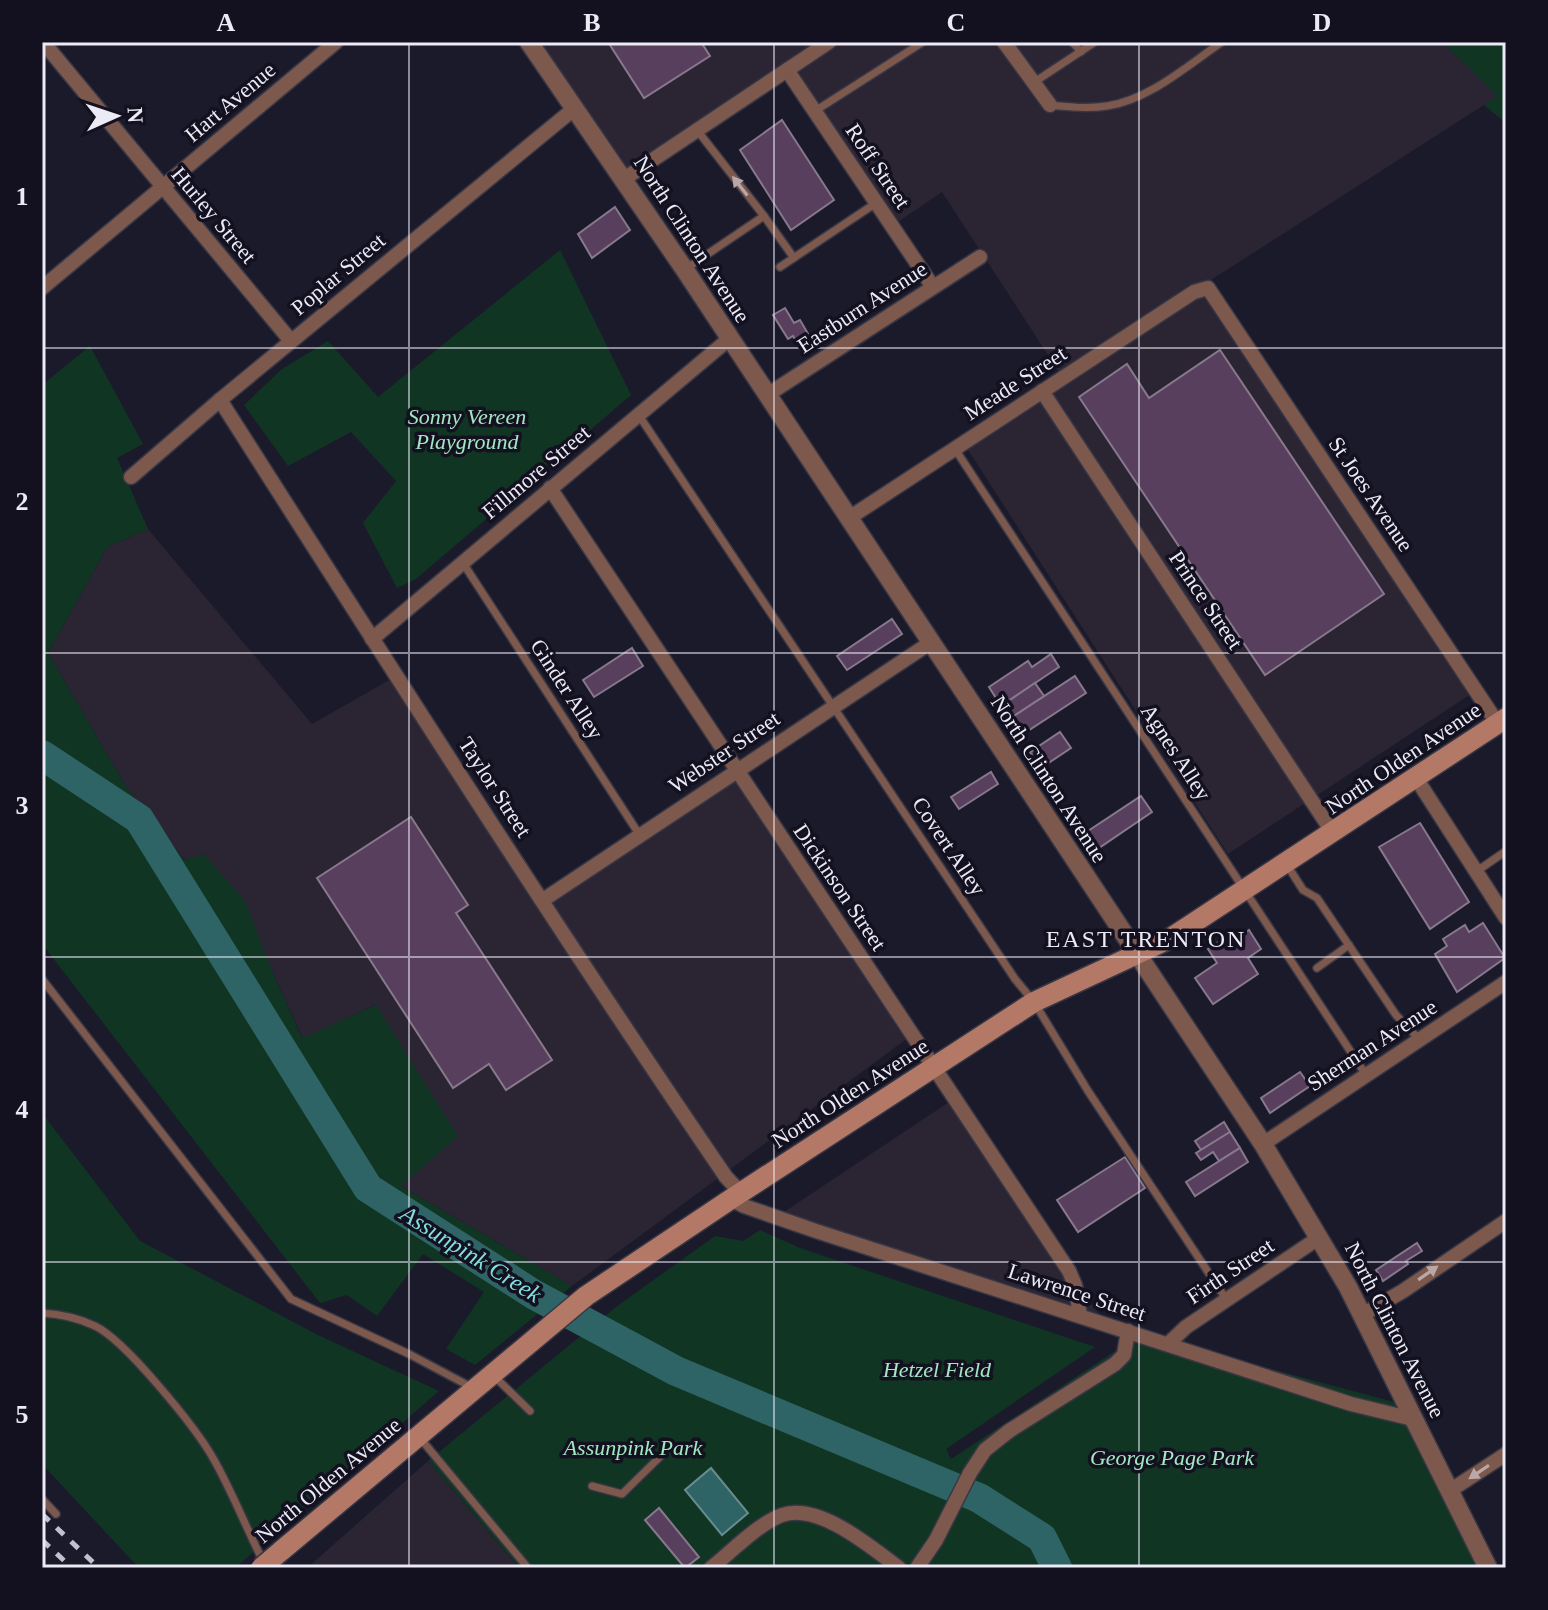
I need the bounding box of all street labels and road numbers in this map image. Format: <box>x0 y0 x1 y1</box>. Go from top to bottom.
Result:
street label: Hart Avenue <box>180 57 280 147</box>
street label: Roff Street <box>841 119 915 213</box>
street label: North Clinton Avenue <box>629 151 755 327</box>
street label: Hurley Street <box>167 162 261 268</box>
street label: Poplar Street <box>286 228 390 320</box>
street label: Eastburn Avenue <box>793 256 931 358</box>
street label: Meade Street <box>959 341 1071 425</box>
street label: Fillmore Street <box>477 420 595 524</box>
street label: St Joes Avenue <box>1324 432 1418 556</box>
street label: Prince Street <box>1164 546 1248 654</box>
street label: Ginder Alley <box>525 634 609 744</box>
street label: North Clinton Avenue <box>986 691 1112 867</box>
street label: North Olden Avenue <box>1321 697 1485 819</box>
street label: Agnes Alley <box>1136 699 1216 805</box>
street label: Webster Street <box>664 706 784 798</box>
street label: Taylor Street <box>453 732 537 842</box>
street label: Covert Alley <box>907 792 991 900</box>
street label: Dickinson Street <box>788 819 892 955</box>
street label: Sherman Avenue <box>1303 994 1441 1096</box>
street label: North Olden Avenue <box>767 1033 933 1153</box>
street label: Firth Street <box>1182 1233 1278 1309</box>
street label: North Clinton Avenue <box>1340 1238 1450 1422</box>
street label: Lawrence Street <box>1005 1258 1149 1326</box>
street label: North Olden Avenue <box>250 1412 406 1548</box>

